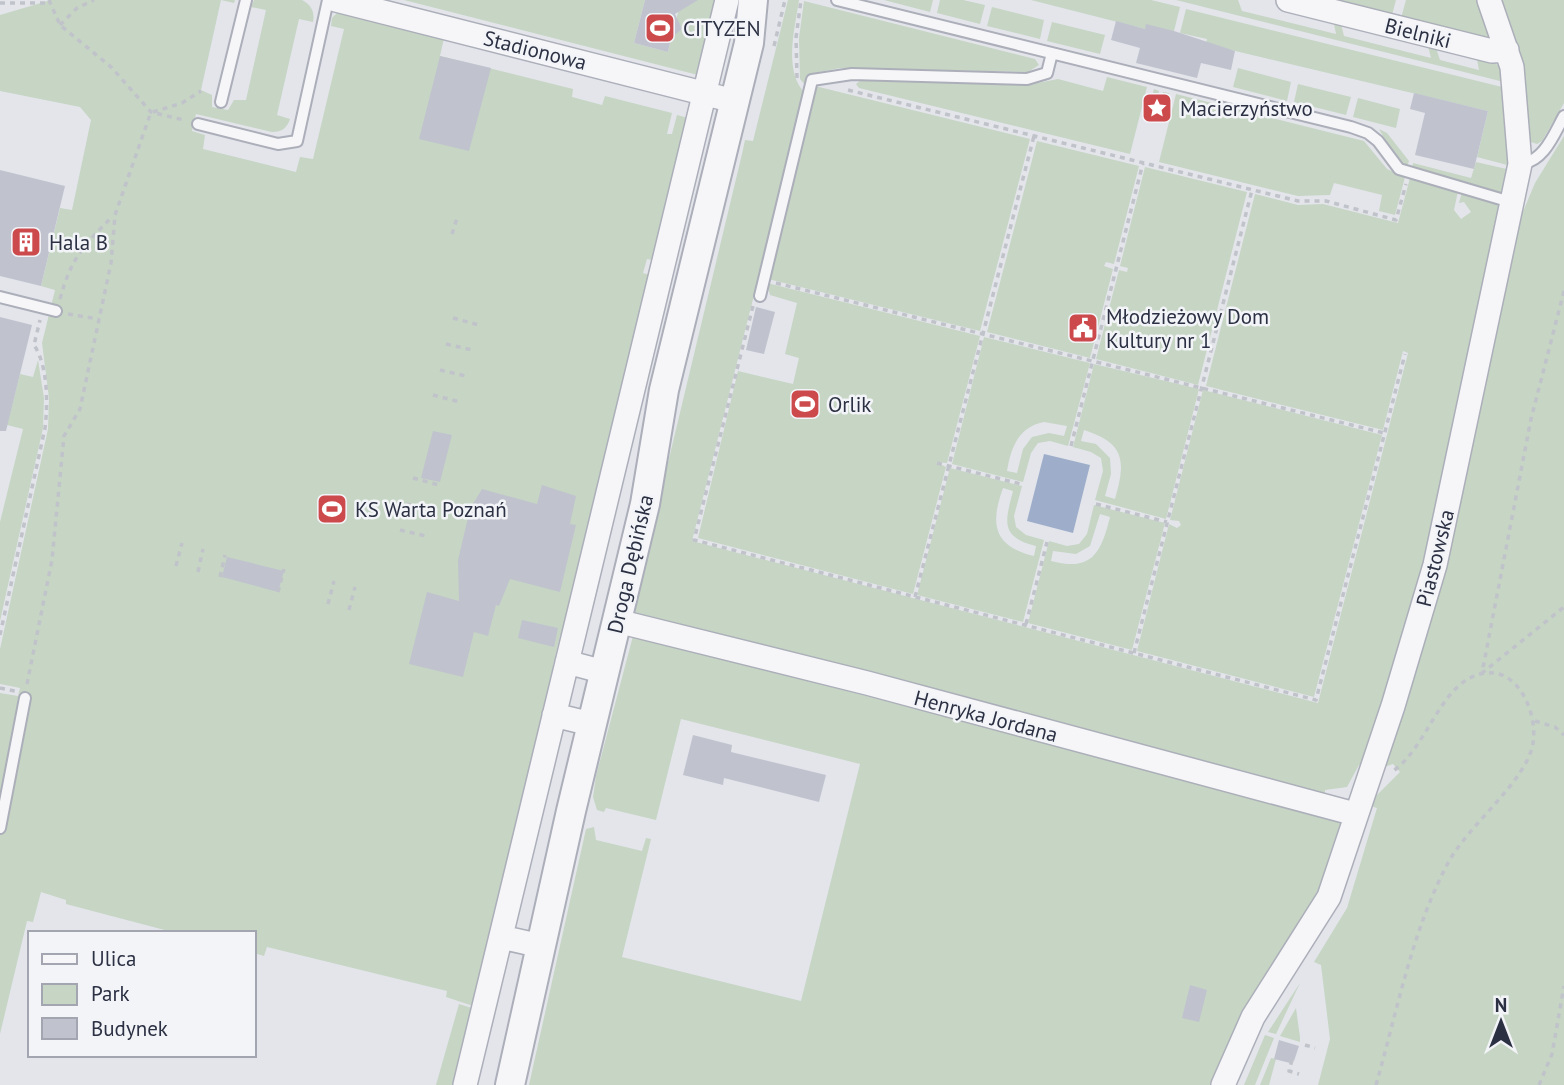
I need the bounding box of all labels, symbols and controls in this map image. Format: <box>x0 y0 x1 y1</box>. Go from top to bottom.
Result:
sports icon: CITYZEN <box>643 11 677 45</box>
street label: Bielniki <box>1382 12 1454 54</box>
place label: CITYZEN <box>683 15 761 42</box>
street label: Stadionowa <box>481 24 589 76</box>
place icon: Macierzyństwo <box>1140 91 1174 125</box>
place label: Macierzyństwo <box>1180 95 1313 122</box>
building icon: Hala B <box>9 225 43 259</box>
place label: Hala B <box>49 229 108 256</box>
place label: Młodzieżowy Dom Kultury nr 1 <box>1106 303 1269 354</box>
public building icon: Młodzieżowy Dom Kultury nr 1 <box>1066 311 1100 345</box>
sports icon: Orlik <box>788 387 822 421</box>
place label: Orlik <box>828 391 871 418</box>
sports icon: KS Warta Poznań <box>315 492 349 526</box>
street label: Droga Dębińska <box>601 492 659 636</box>
place label: KS Warta Poznań <box>355 496 507 523</box>
street label: Piastowska <box>1410 507 1460 609</box>
street label: Henryka Jordana <box>911 684 1061 748</box>
legend <box>28 931 256 1057</box>
text: Ulica <box>91 945 136 972</box>
text: Park <box>91 980 130 1007</box>
north arrow <box>1466 987 1536 1057</box>
text: N <box>1495 993 1507 1017</box>
text: Budynek <box>91 1015 168 1042</box>

